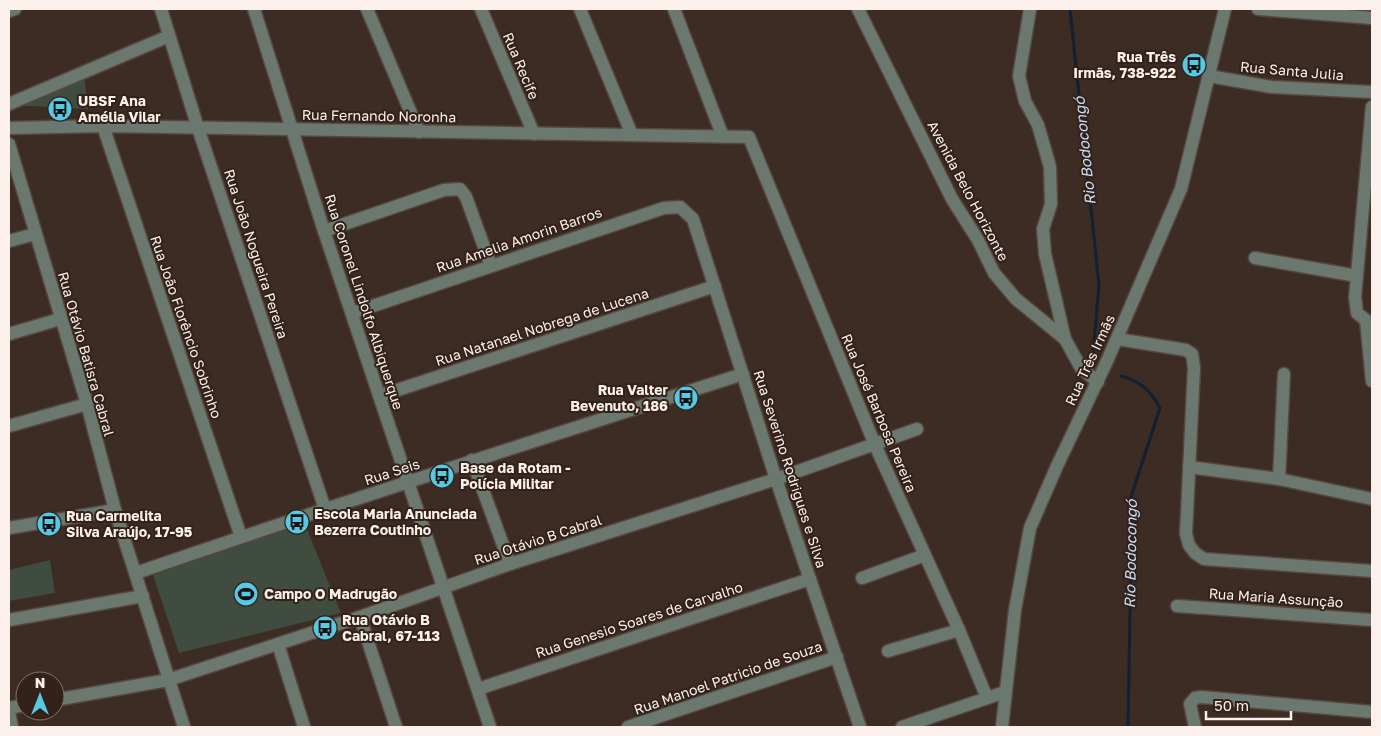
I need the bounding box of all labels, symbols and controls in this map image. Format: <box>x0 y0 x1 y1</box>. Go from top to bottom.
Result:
street label: Rua Recife <box>500 30 543 102</box>
place label: Rua Três Irmãs, 738-922 <box>1073 48 1176 81</box>
bus stop icon: Rua Três Irmãs, 738-922 <box>1181 52 1207 78</box>
street label: Rua Santa Julia <box>1240 58 1345 83</box>
place label: UBSF Ana Amélia Vilar <box>78 92 161 125</box>
water label: Rio Bodocongó <box>1069 94 1100 206</box>
bus stop icon: UBSF Ana Amélia Vilar <box>47 96 73 122</box>
street label: Rua Fernando Noronha <box>302 106 456 125</box>
street label: Avenida Belo Horizonte <box>924 118 1013 264</box>
street label: Rua João Nogueira Pereira <box>221 167 292 341</box>
street label: Rua Coronel Lindolfo Albiquerque <box>322 192 407 412</box>
street label: Rua Amelia Amorin Barros <box>434 203 604 276</box>
street label: Rua João Florêncio Sobrinho <box>147 233 226 421</box>
street label: Rua Otávio Batisra Cabral <box>55 270 118 438</box>
street label: Rua Natanael Nobrega de Lucena <box>433 284 651 369</box>
street label: Rua Três Irmãs <box>1061 312 1118 408</box>
street label: Rua José Barbosa Pereira <box>838 331 921 495</box>
street label: Rua Severino Rodrigues e Silva <box>750 368 831 570</box>
place label: Rua Valter Bevenuto, 186 <box>570 381 669 414</box>
bus stop icon: Rua Valter Bevenuto, 186 <box>673 385 699 411</box>
street label: Rua Seis <box>362 455 422 488</box>
place label: Base da Rotam - Polícia Militar <box>460 459 570 492</box>
bus stop icon: Base da Rotam - Polícia Militar <box>429 463 455 489</box>
water label: Rio Bodocongó <box>1120 497 1141 609</box>
place label: Escola Maria Anunciada Bezerra Coutinho <box>314 505 477 538</box>
place label: Rua Carmelita Silva Araújo, 17-95 <box>66 507 193 540</box>
bus stop icon: Escola Maria Anunciada Bezerra Coutinho <box>284 509 310 535</box>
bus stop icon: Rua Carmelita Silva Araújo, 17-95 <box>36 511 62 537</box>
street label: Rua Otávio B Cabral <box>472 511 604 568</box>
street label: Rua Genesio Soares de Carvalho <box>533 578 745 661</box>
sports icon: Campo O Madrugão <box>233 581 259 607</box>
street label: Rua Maria Assunção <box>1208 584 1344 611</box>
place label: Campo O Madrugão <box>264 585 397 602</box>
place label: Rua Otávio B Cabral, 67-113 <box>342 611 440 644</box>
bus stop icon: Rua Otávio B Cabral, 67-113 <box>312 615 338 641</box>
street label: Rua Manoel Patricio de Souza <box>631 637 824 718</box>
north arrow <box>15 671 65 721</box>
text: N <box>35 674 45 691</box>
scale bar <box>1206 688 1291 720</box>
text: 50 m <box>1214 696 1249 714</box>

